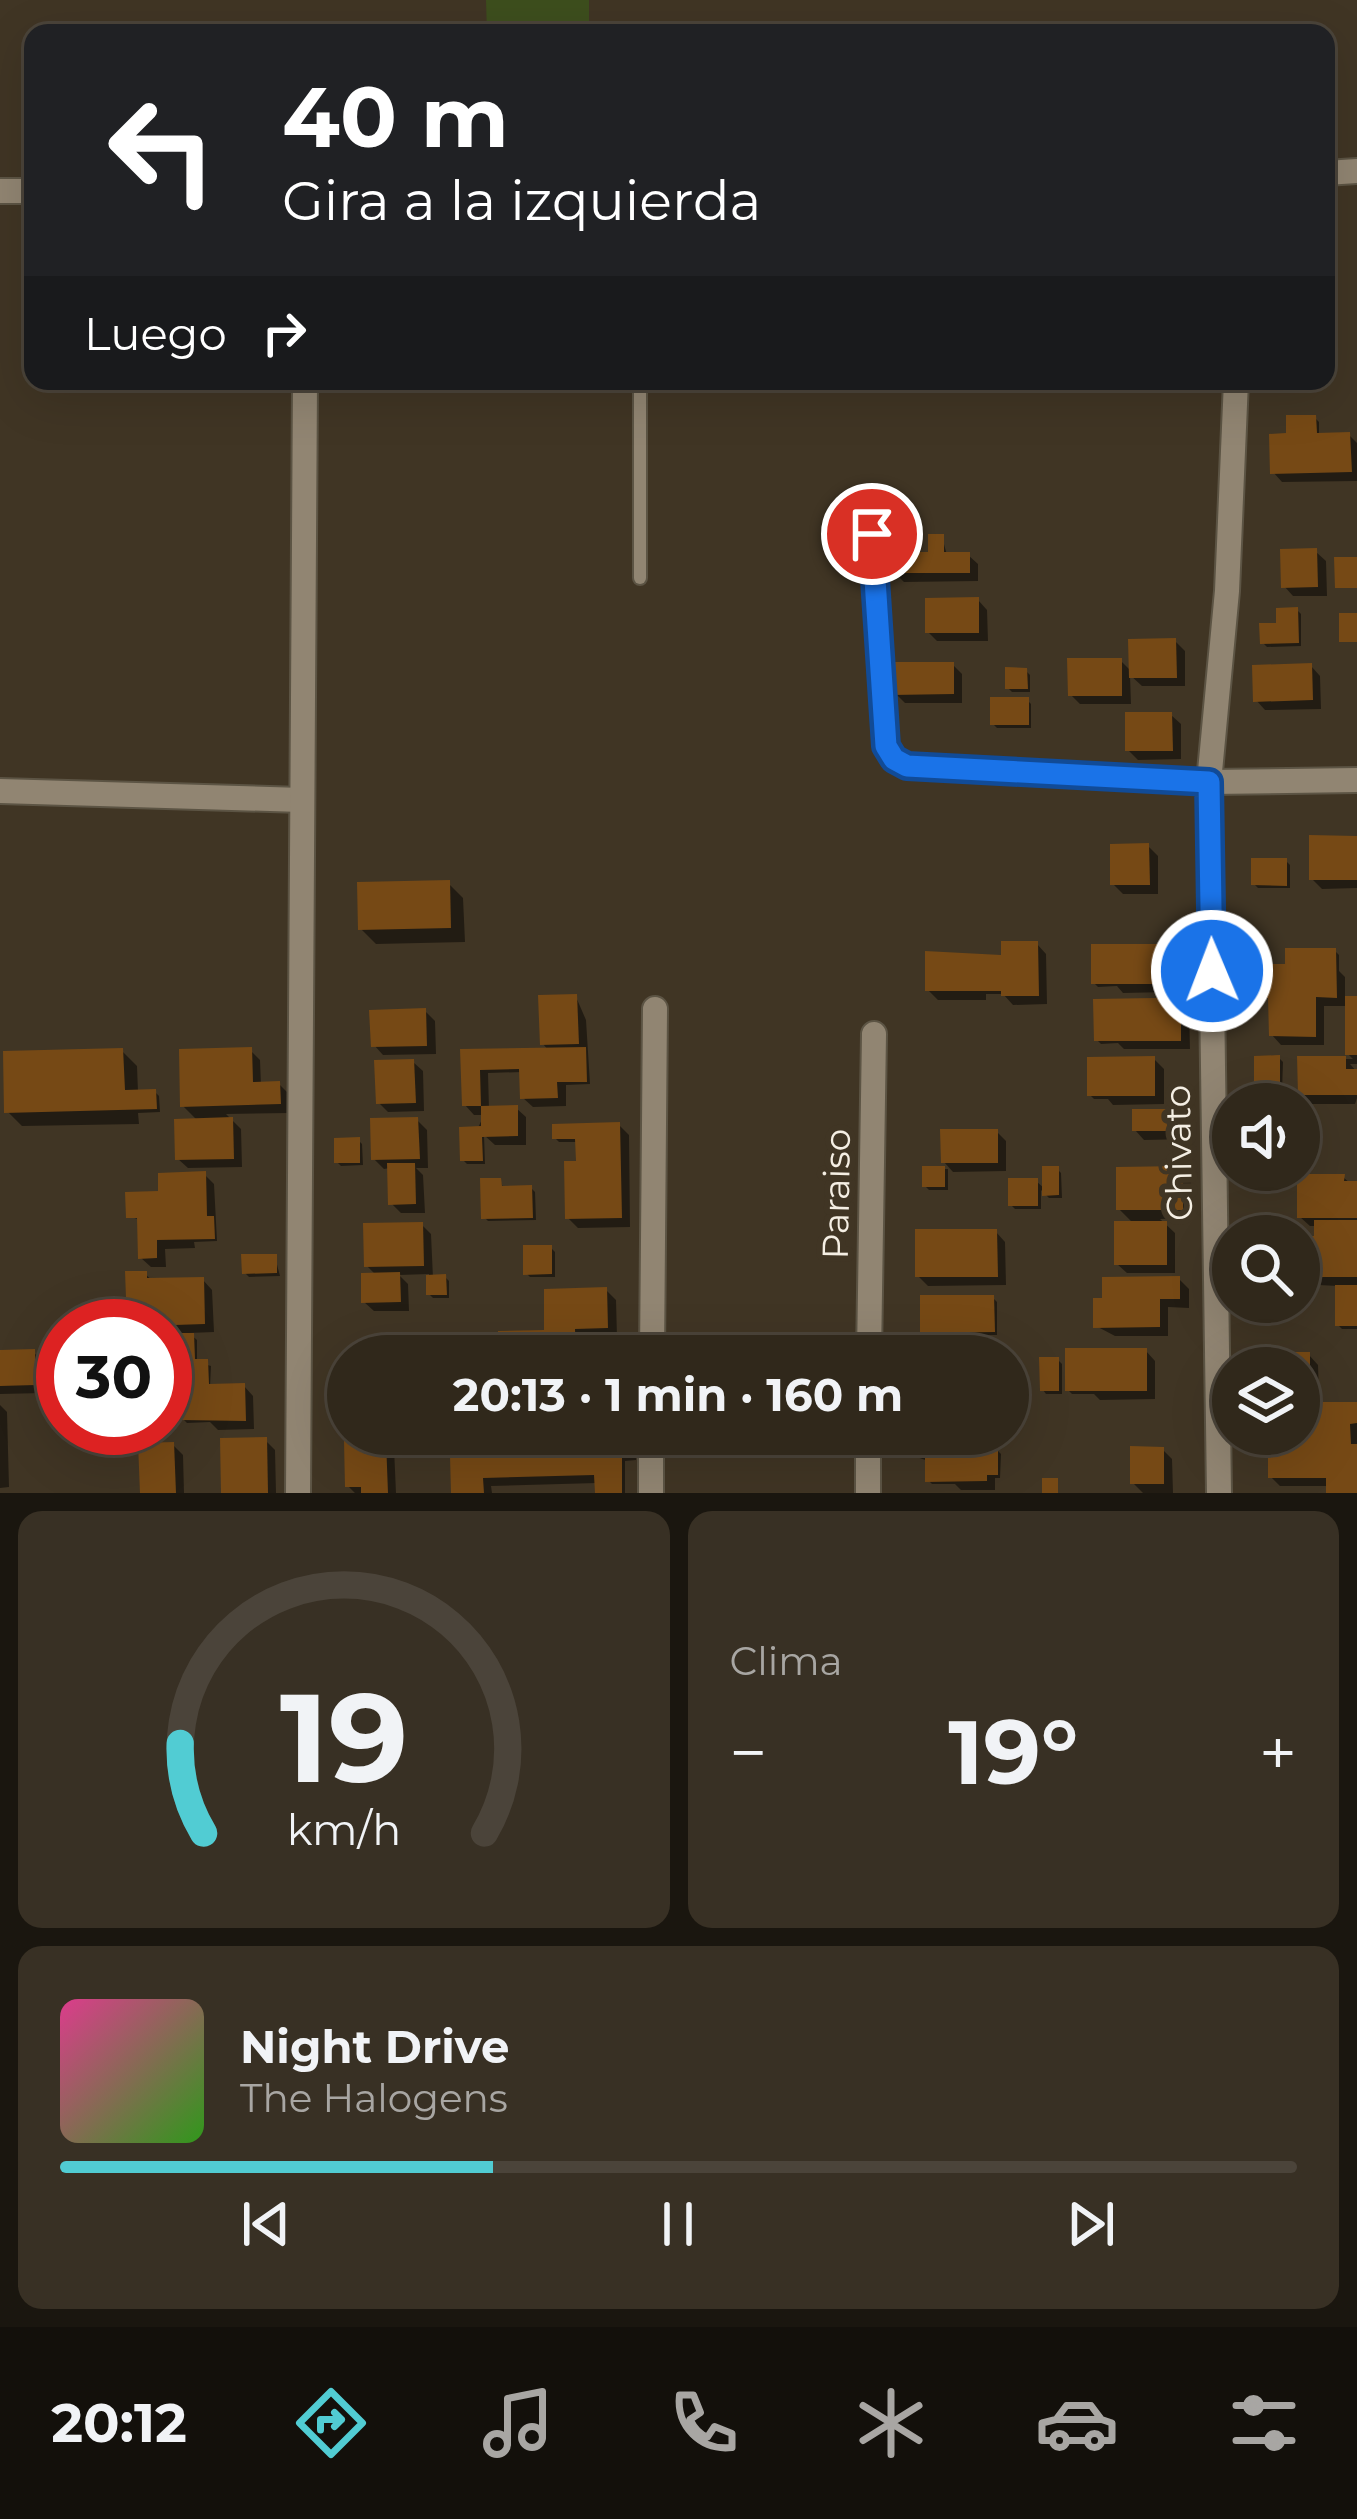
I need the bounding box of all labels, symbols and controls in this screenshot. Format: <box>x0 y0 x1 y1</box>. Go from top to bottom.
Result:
text: 40 m <box>282 66 509 168</box>
icon: left <box>84 72 240 228</box>
text: Gira a la izquierda <box>282 168 761 234</box>
icon: right <box>251 300 317 366</box>
text: Luego <box>84 306 227 361</box>
pin <box>821 483 923 585</box>
icon: arrive <box>839 501 905 567</box>
position arrow <box>1149 908 1275 1034</box>
map controls <box>1212 1083 1320 1455</box>
button: sound <box>1212 1083 1320 1191</box>
street label: Chivato <box>1155 1085 1201 1221</box>
street label: Paraiso <box>813 1128 859 1260</box>
button: search <box>1212 1215 1320 1323</box>
speed limit sign: 30 <box>36 1299 192 1455</box>
button: layers <box>1212 1347 1320 1455</box>
text: 20:13 · 1 min · 160 m <box>453 1367 903 1422</box>
text: Clima <box>730 1637 843 1685</box>
text: 19 <box>280 1661 408 1813</box>
text: 19° <box>948 1697 1078 1807</box>
text: − <box>730 1712 767 1793</box>
text: + <box>1259 1712 1297 1793</box>
text: km/h <box>287 1802 401 1855</box>
text: Night Drive <box>240 2019 509 2074</box>
text: The Halogens <box>240 2074 508 2122</box>
icon: previous <box>233 2191 299 2257</box>
icon: pause <box>645 2191 711 2257</box>
icon: next <box>1058 2191 1124 2257</box>
icon: directions <box>289 2381 373 2465</box>
icon: music <box>476 2381 560 2465</box>
icon: phone <box>662 2381 746 2465</box>
icon: climate <box>849 2381 933 2465</box>
icon: car <box>1035 2381 1119 2465</box>
icon: filters <box>1222 2381 1306 2465</box>
text: 20:12 <box>51 2390 187 2456</box>

